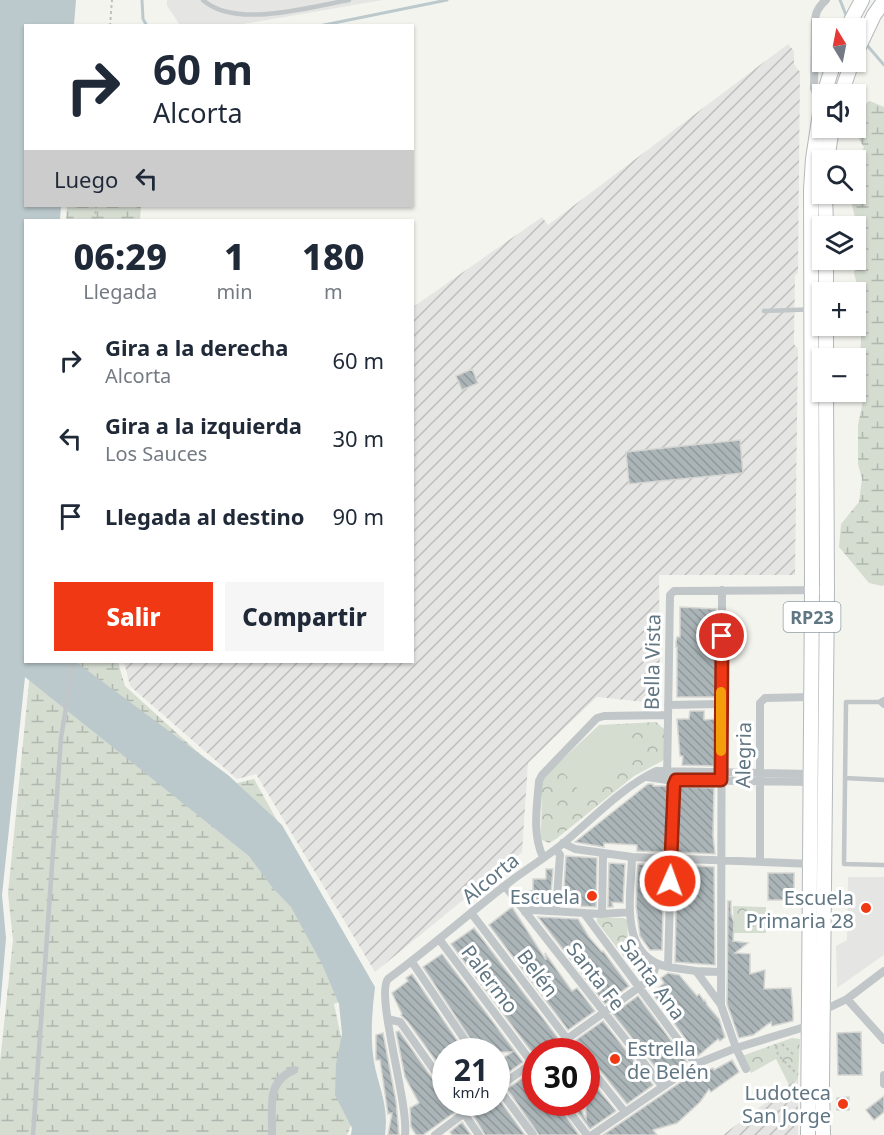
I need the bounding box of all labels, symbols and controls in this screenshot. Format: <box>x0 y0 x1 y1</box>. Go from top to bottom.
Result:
north arrow <box>812 18 866 72</box>
map controls <box>812 18 866 402</box>
text: 60 m <box>153 40 253 97</box>
icon: right <box>54 48 132 126</box>
button: sound <box>812 84 866 138</box>
text: Alcorta <box>153 94 243 131</box>
button: search <box>812 150 866 204</box>
icon: left <box>130 162 163 195</box>
text: Luego <box>54 164 118 194</box>
button: layers <box>812 216 866 270</box>
text: 06:29 <box>73 232 167 281</box>
text: 1 <box>224 232 245 281</box>
text: 180 <box>302 232 365 281</box>
text: Llegada <box>83 278 157 305</box>
text: min <box>216 278 253 305</box>
text: m <box>324 278 343 305</box>
button: + <box>812 282 866 336</box>
text: Gira a la derecha <box>105 332 289 362</box>
icon: right <box>54 344 87 377</box>
text: 60 m <box>333 345 384 375</box>
button: − <box>812 348 866 402</box>
text: Alcorta <box>105 362 171 389</box>
text: Gira a la izquierda <box>105 410 302 440</box>
icon: left <box>54 422 87 455</box>
text: 30 m <box>333 423 384 453</box>
text: Los Sauces <box>105 440 207 467</box>
icon: arrive <box>54 500 87 533</box>
text: Llegada al destino <box>105 501 305 531</box>
text: 90 m <box>333 501 384 531</box>
button: Salir <box>54 582 213 651</box>
button: Compartir <box>225 582 384 651</box>
road number: RP23 <box>784 602 840 632</box>
pin <box>696 610 747 661</box>
street label: Bella Vista <box>638 614 666 710</box>
icon: arrive <box>705 619 738 652</box>
street label: Alegria <box>729 722 757 788</box>
street label: Alcorta <box>456 847 524 909</box>
position arrow <box>638 849 702 913</box>
place label: Escuela <box>510 883 580 910</box>
place label: Escuela Primaria 28 <box>746 884 854 934</box>
marker: Escuela <box>585 889 599 903</box>
marker: Escuela Primaria 28 <box>859 901 873 915</box>
street label: Santa Ana <box>614 933 692 1025</box>
street label: Santa Fe <box>561 936 631 1016</box>
street label: Palermo <box>455 939 525 1019</box>
street label: Belén <box>511 944 565 1002</box>
place label: Estrella de Belén <box>627 1035 709 1085</box>
speed limit sign: 30 <box>522 1038 600 1116</box>
text: 21 <box>454 1049 488 1090</box>
marker: Estrella de Belén <box>608 1052 622 1066</box>
place label: Ludoteca San Jorge <box>742 1079 831 1129</box>
text: km/h <box>453 1082 489 1102</box>
marker: Ludoteca San Jorge <box>836 1097 850 1111</box>

